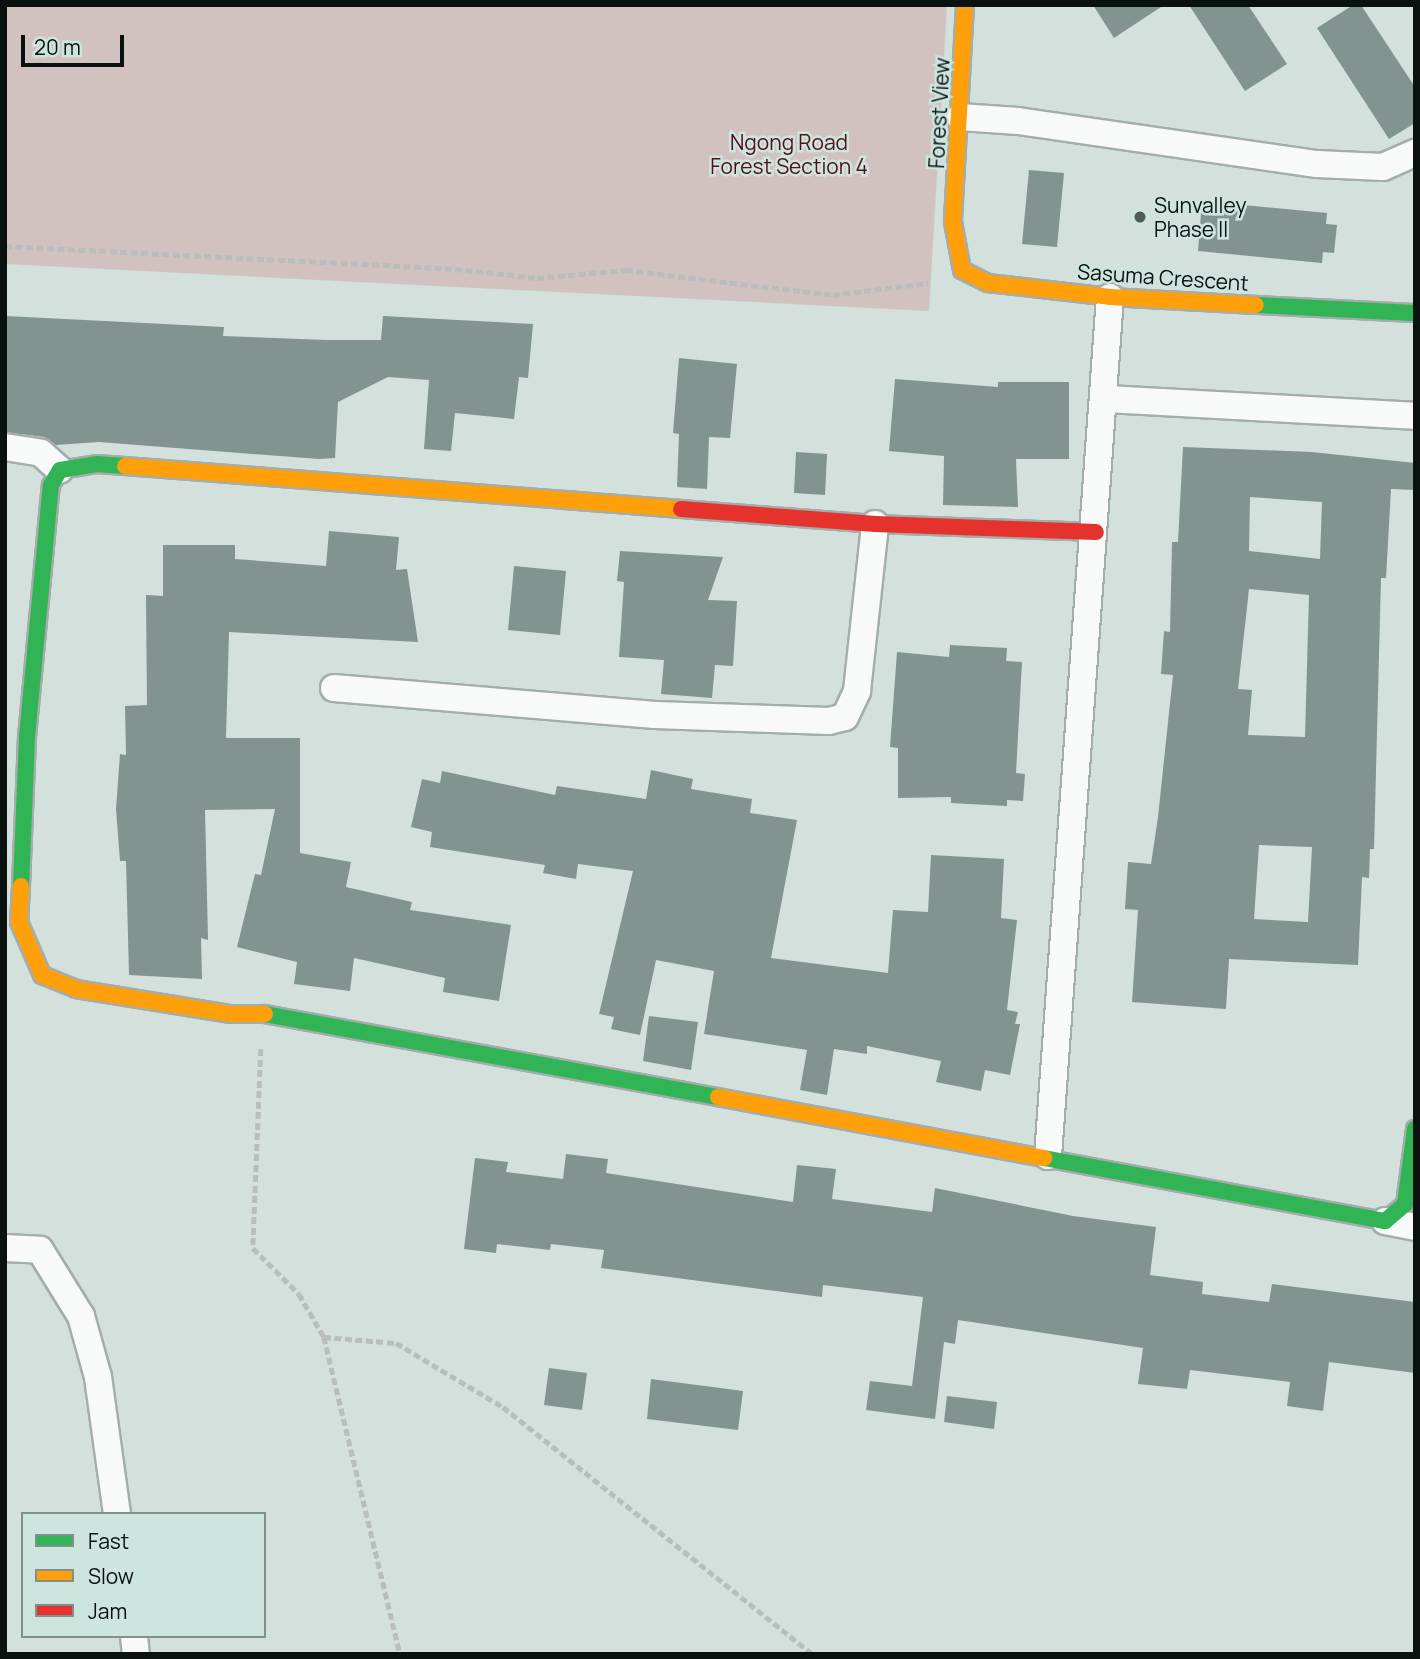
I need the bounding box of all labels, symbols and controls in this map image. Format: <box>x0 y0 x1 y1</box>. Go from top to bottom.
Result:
scale bar <box>24 21 128 65</box>
text: 20 m <box>34 33 81 61</box>
street label: Forest View <box>924 57 954 169</box>
park label: Ngong Road Forest Section 4 <box>710 129 868 179</box>
place label: Sunvalley Phase II <box>1154 192 1247 242</box>
marker: Sunvalley Phase II <box>1132 209 1148 225</box>
street label: Sasuma Crescent <box>1077 258 1249 296</box>
legend <box>21 1512 266 1638</box>
text: Fast <box>88 1527 129 1555</box>
text: Slow <box>88 1562 134 1590</box>
text: Jam <box>88 1597 127 1625</box>

